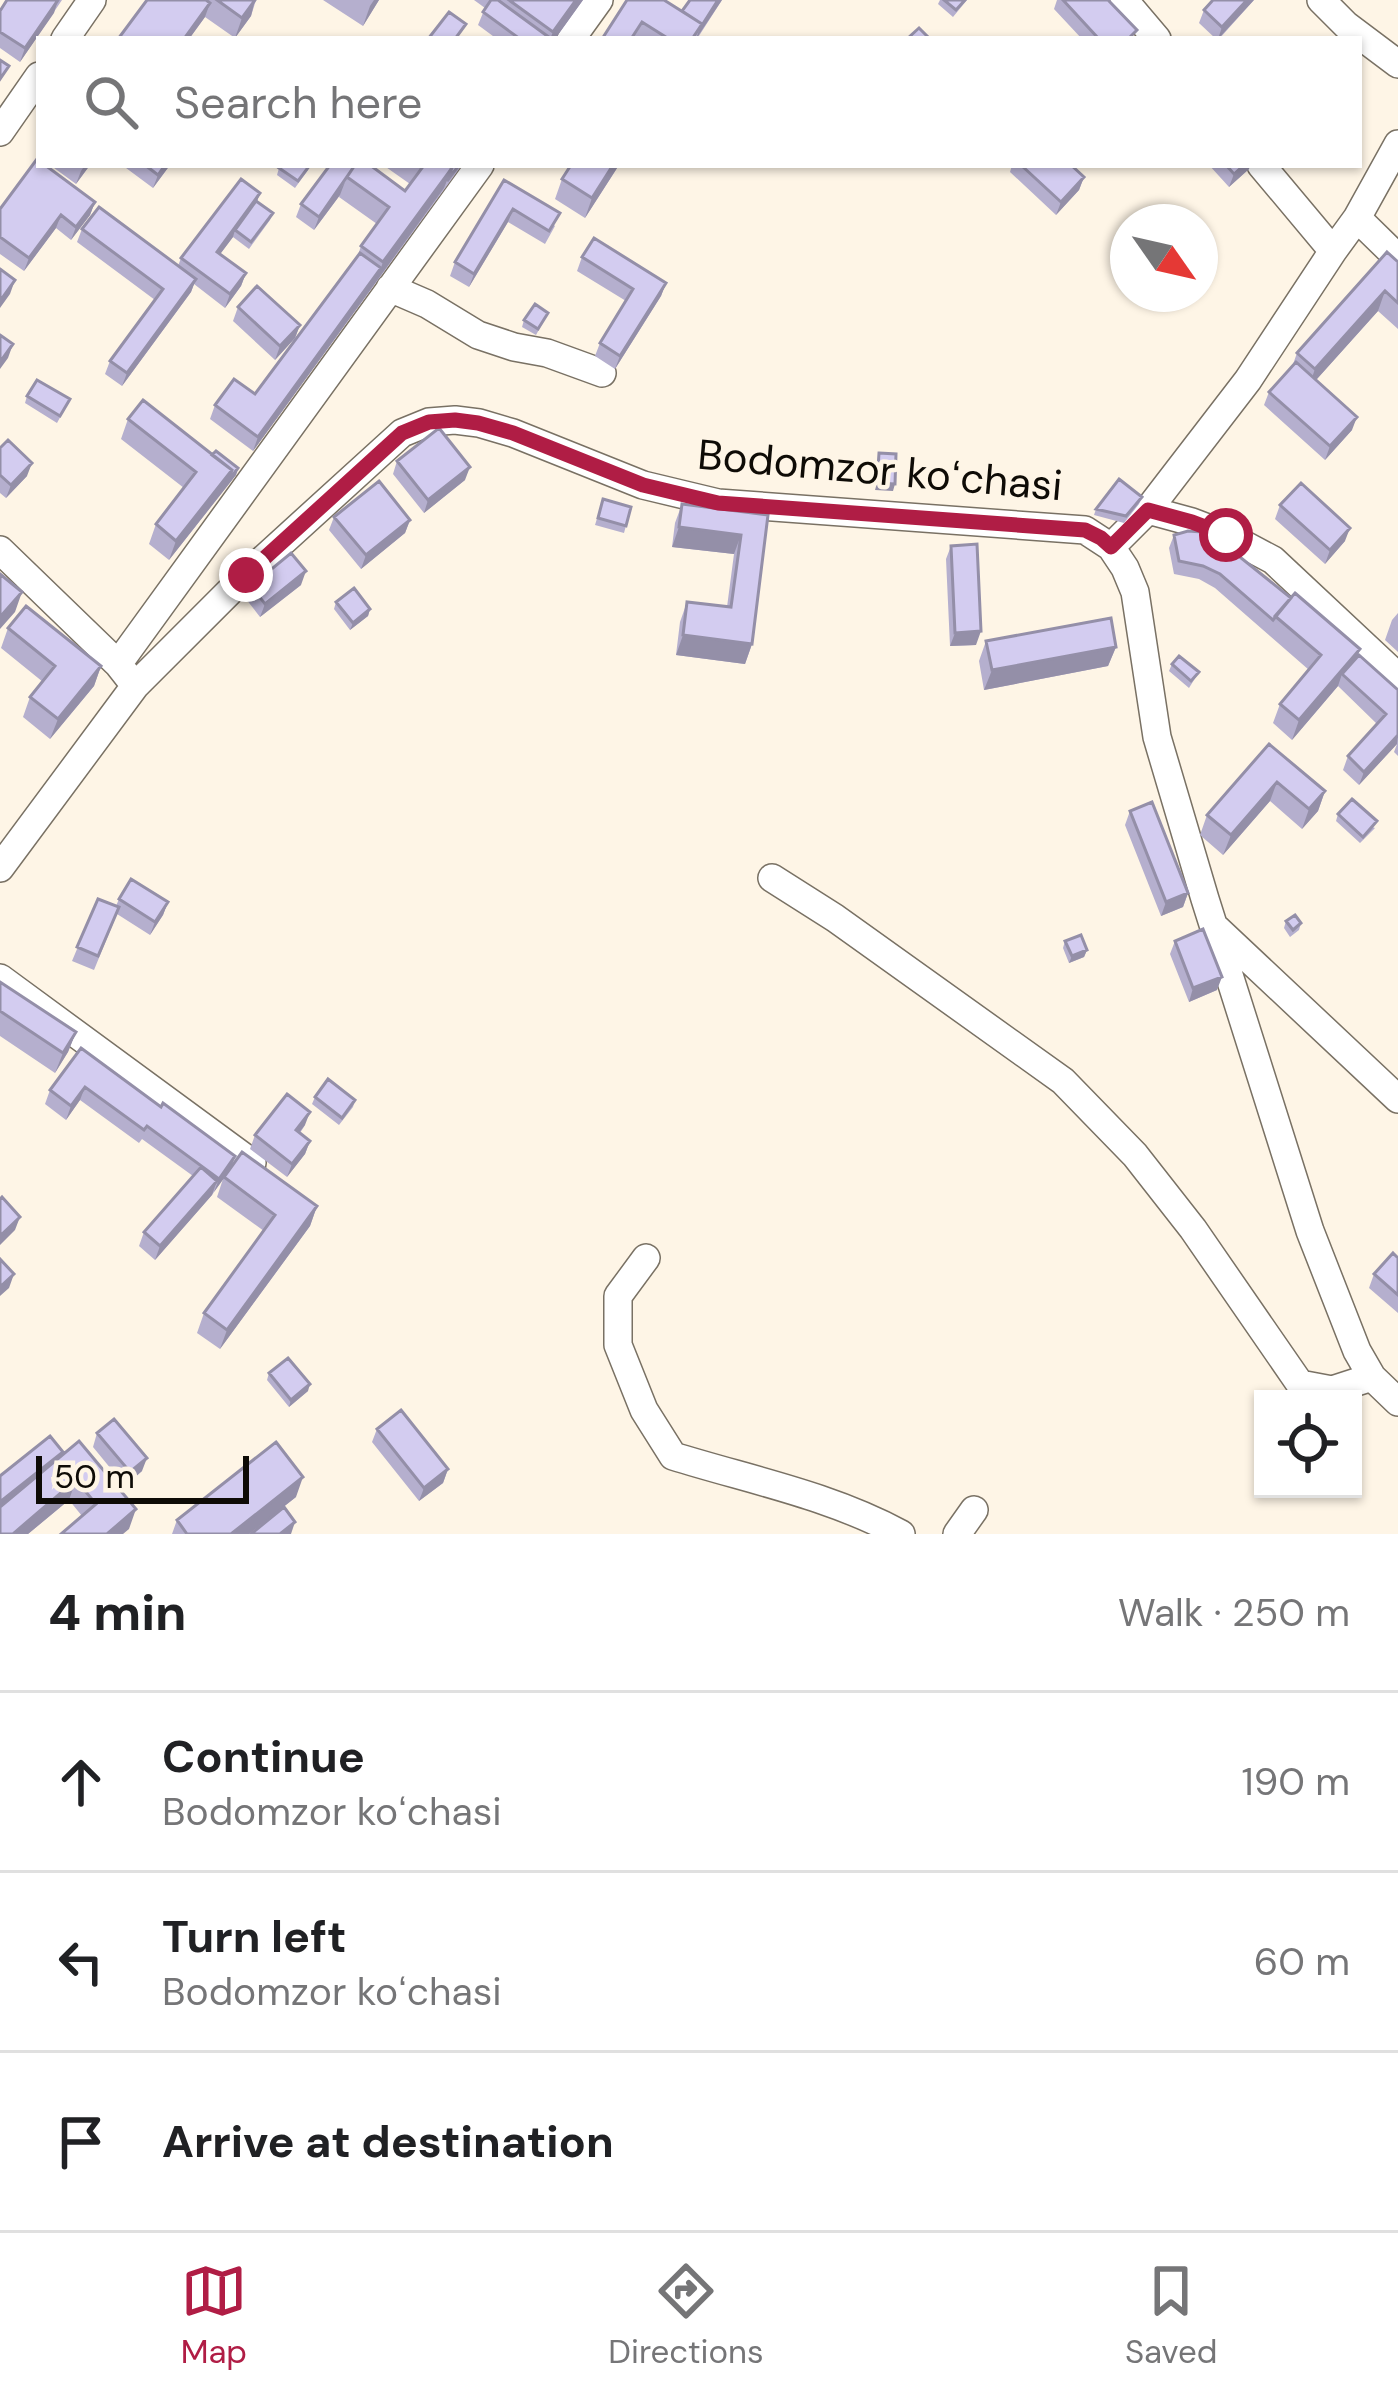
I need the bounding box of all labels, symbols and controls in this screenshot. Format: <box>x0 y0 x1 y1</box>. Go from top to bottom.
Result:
search box <box>36 36 1362 168</box>
icon: search <box>78 69 144 135</box>
text: Search here <box>174 73 422 132</box>
north arrow <box>1110 204 1218 312</box>
street label: Bodomzor koʻchasi <box>695 427 1065 513</box>
route start <box>1199 508 1253 562</box>
route end <box>219 548 273 602</box>
map controls <box>1254 1390 1362 1498</box>
button: locate <box>1254 1390 1362 1498</box>
scale bar <box>36 1450 249 1503</box>
text: 50 m <box>54 1455 135 1498</box>
text: 4 min <box>48 1579 187 1646</box>
text: Walk · 250 m <box>1118 1587 1350 1638</box>
text: Continue <box>162 1727 365 1786</box>
icon: ahead <box>48 1749 114 1815</box>
text: 190 m <box>1242 1756 1350 1807</box>
text: Bodomzor koʻchasi <box>162 1786 502 1837</box>
text: Turn left <box>162 1907 346 1966</box>
icon: left <box>48 1929 114 1995</box>
text: 60 m <box>1254 1936 1350 1987</box>
text: Bodomzor koʻchasi <box>162 1966 502 2017</box>
icon: arrive <box>48 2109 114 2175</box>
text: Arrive at destination <box>162 2112 614 2171</box>
tab: Map <box>181 2258 247 2373</box>
tab: Directions <box>608 2258 764 2373</box>
tab: Saved <box>1125 2258 1217 2373</box>

